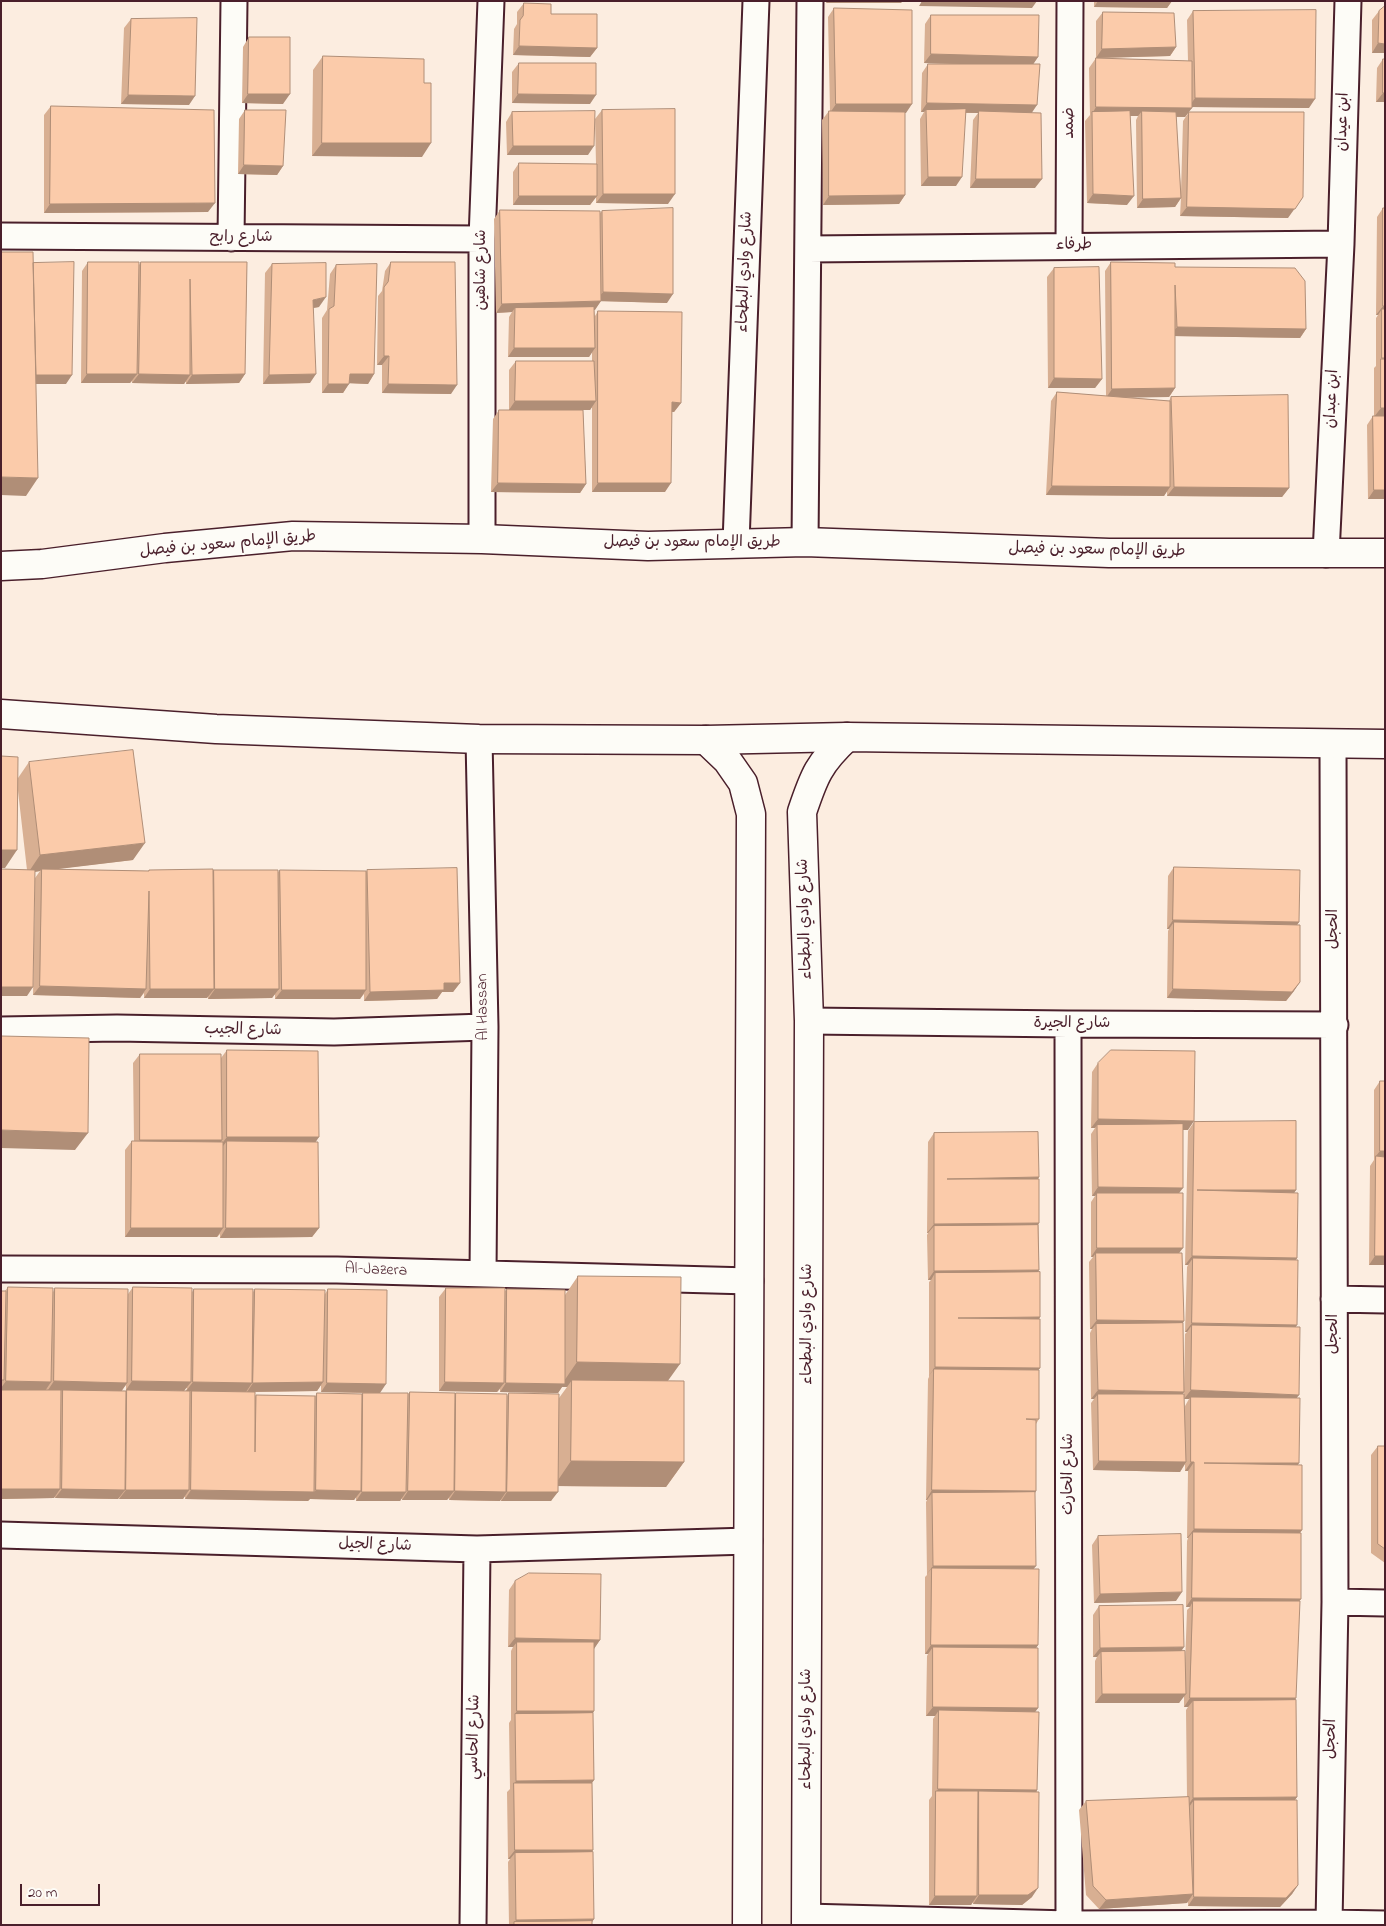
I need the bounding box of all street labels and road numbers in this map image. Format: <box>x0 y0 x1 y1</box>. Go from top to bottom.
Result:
street label: ابن عيدان <box>1333 92 1355 152</box>
street label: ضمد <box>1060 107 1080 139</box>
street label: شارع وادي البطحاء <box>734 211 758 333</box>
street label: شارع رابح <box>209 228 273 248</box>
street label: شارع شاهين <box>472 229 492 311</box>
street label: طرفاء <box>1056 236 1092 256</box>
street label: ابن عبدان <box>1322 369 1344 429</box>
street label: طريق الإمام سعود بن فيصل <box>139 528 317 562</box>
street label: طريق الإمام سعود بن فيصل <box>603 533 781 553</box>
street label: طريق الإمام سعود بن فيصل <box>1008 540 1186 562</box>
street label: شارع وادي البطحاء <box>794 858 818 980</box>
street label: الحجل <box>1324 909 1344 949</box>
street label: Al Hassan <box>474 973 494 1041</box>
street label: شارع الجيرة <box>1034 1014 1110 1034</box>
street label: شارع الجيب <box>204 1021 282 1041</box>
street label: Al-Jazera <box>344 1260 408 1282</box>
street label: شارع وادي البطحاء <box>798 1263 818 1385</box>
street label: الحجل <box>1324 1314 1344 1354</box>
street label: شارع الحارث <box>1059 1433 1079 1515</box>
street label: شارع الجيل <box>338 1535 412 1557</box>
street label: شارع وادي البطحاء <box>797 1668 817 1790</box>
street label: شارع الحاسي <box>465 1694 485 1780</box>
street label: الحجل <box>1322 1719 1342 1759</box>

